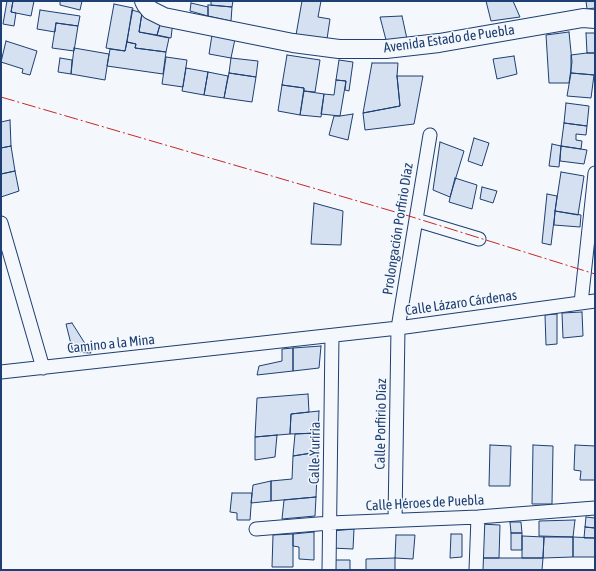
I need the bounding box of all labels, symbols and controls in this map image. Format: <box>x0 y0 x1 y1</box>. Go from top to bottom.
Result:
street label: Avenida Estado de Puebla <box>382 21 516 57</box>
street label: Prolongación Porfirio Díaz <box>379 162 417 296</box>
street label: Calle Lázaro Cárdenas <box>404 287 518 319</box>
street label: Camino a la Mina <box>66 331 156 357</box>
street label: Calle Porfirio Díaz <box>372 378 390 470</box>
street label: Calle Yuriria <box>306 422 324 484</box>
street label: Calle Héroes de Puebla <box>365 492 485 514</box>

